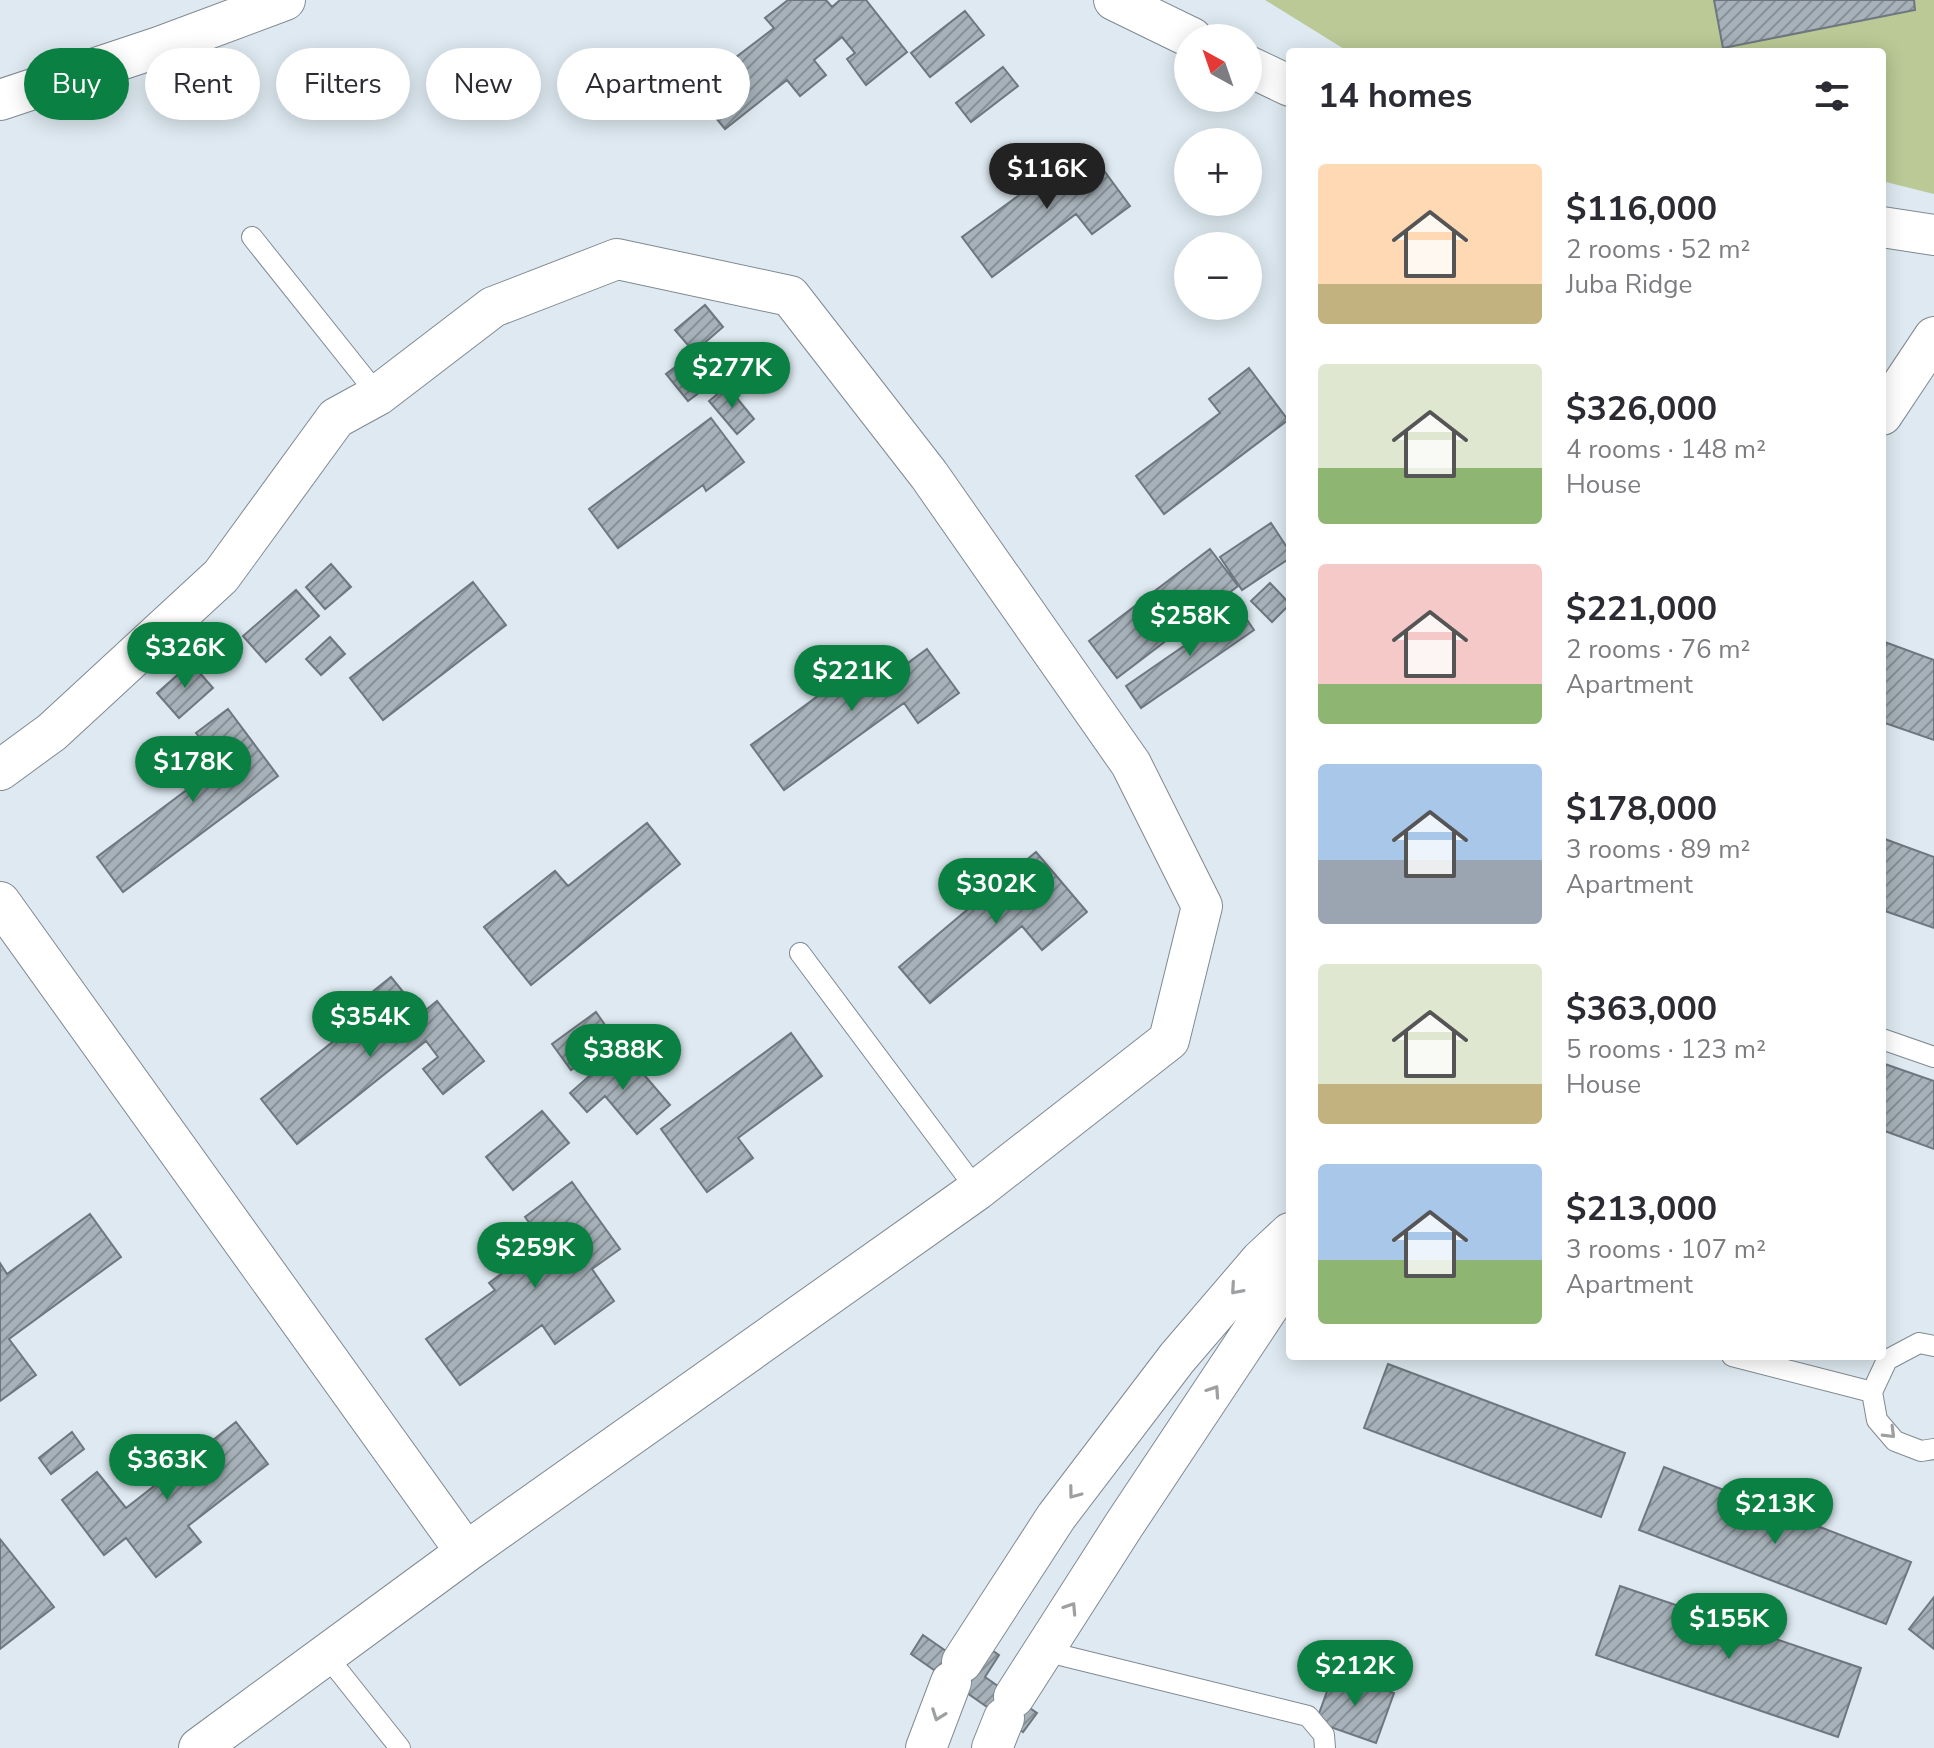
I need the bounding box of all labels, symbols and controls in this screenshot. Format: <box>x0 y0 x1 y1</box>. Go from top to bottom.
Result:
north arrow <box>1174 24 1262 112</box>
map controls <box>1174 24 1262 320</box>
chip: Buy <box>24 48 129 120</box>
chip: Rent <box>145 48 260 120</box>
chip: Filters <box>276 48 410 120</box>
chip: New <box>426 48 541 120</box>
chip: Apartment <box>557 48 750 120</box>
text: 14 homes <box>1318 73 1472 119</box>
icon: filters <box>1810 74 1854 118</box>
button: + <box>1174 128 1262 216</box>
pin: $116K <box>991 143 1103 211</box>
text: $116K <box>1007 151 1087 186</box>
text: $116,000 <box>1566 186 1717 232</box>
icon: home <box>1382 196 1478 292</box>
button: − <box>1174 232 1262 320</box>
text: 2 rooms · 52 m² <box>1566 232 1750 267</box>
text: Juba Ridge <box>1566 267 1692 302</box>
pin: $277K <box>676 342 788 410</box>
text: $277K <box>692 350 772 385</box>
text: $326,000 <box>1566 386 1717 432</box>
icon: home <box>1382 396 1478 492</box>
text: 4 rooms · 148 m² <box>1566 432 1766 467</box>
text: House <box>1566 467 1641 502</box>
text: $221,000 <box>1566 586 1717 632</box>
pin: $258K <box>1134 590 1246 658</box>
icon: home <box>1382 596 1478 692</box>
text: $258K <box>1150 598 1230 633</box>
pin: $326K <box>129 622 241 690</box>
text: $326K <box>145 630 225 665</box>
text: 2 rooms · 76 m² <box>1566 632 1750 667</box>
pin: $221K <box>796 645 908 713</box>
text: $221K <box>812 653 892 688</box>
text: Apartment <box>1566 667 1693 702</box>
pin: $178K <box>137 736 249 804</box>
text: $178K <box>153 744 233 779</box>
text: $178,000 <box>1566 786 1717 832</box>
icon: home <box>1382 796 1478 892</box>
text: 3 rooms · 89 m² <box>1566 832 1750 867</box>
pin: $302K <box>940 858 1052 926</box>
text: $302K <box>956 866 1036 901</box>
text: Apartment <box>1566 867 1693 902</box>
text: $363,000 <box>1566 986 1717 1032</box>
pin: $354K <box>314 991 426 1059</box>
icon: home <box>1382 996 1478 1092</box>
text: $354K <box>330 999 410 1034</box>
pin: $388K <box>567 1024 679 1092</box>
text: $388K <box>583 1032 663 1067</box>
text: 5 rooms · 123 m² <box>1566 1032 1766 1067</box>
text: House <box>1566 1067 1641 1102</box>
text: $213,000 <box>1566 1186 1717 1232</box>
icon: home <box>1382 1196 1478 1292</box>
pin: $259K <box>479 1222 591 1290</box>
text: $259K <box>495 1230 575 1265</box>
text: 3 rooms · 107 m² <box>1566 1232 1766 1267</box>
text: Apartment <box>1566 1267 1693 1302</box>
one-way arrow <box>1231 1280 1246 1294</box>
one-way arrow <box>1204 1385 1219 1399</box>
one-way arrow <box>1881 1424 1895 1439</box>
pin: $363K <box>111 1434 223 1502</box>
text: $363K <box>127 1442 207 1477</box>
pin: $213K <box>1719 1478 1831 1546</box>
one-way arrow <box>1070 1484 1084 1499</box>
text: $213K <box>1735 1486 1815 1521</box>
pin: $155K <box>1673 1593 1785 1661</box>
text: $155K <box>1689 1601 1769 1636</box>
one-way arrow <box>1062 1602 1077 1617</box>
pin: $212K <box>1299 1640 1411 1708</box>
text: $212K <box>1315 1648 1395 1683</box>
one-way arrow <box>931 1707 948 1721</box>

